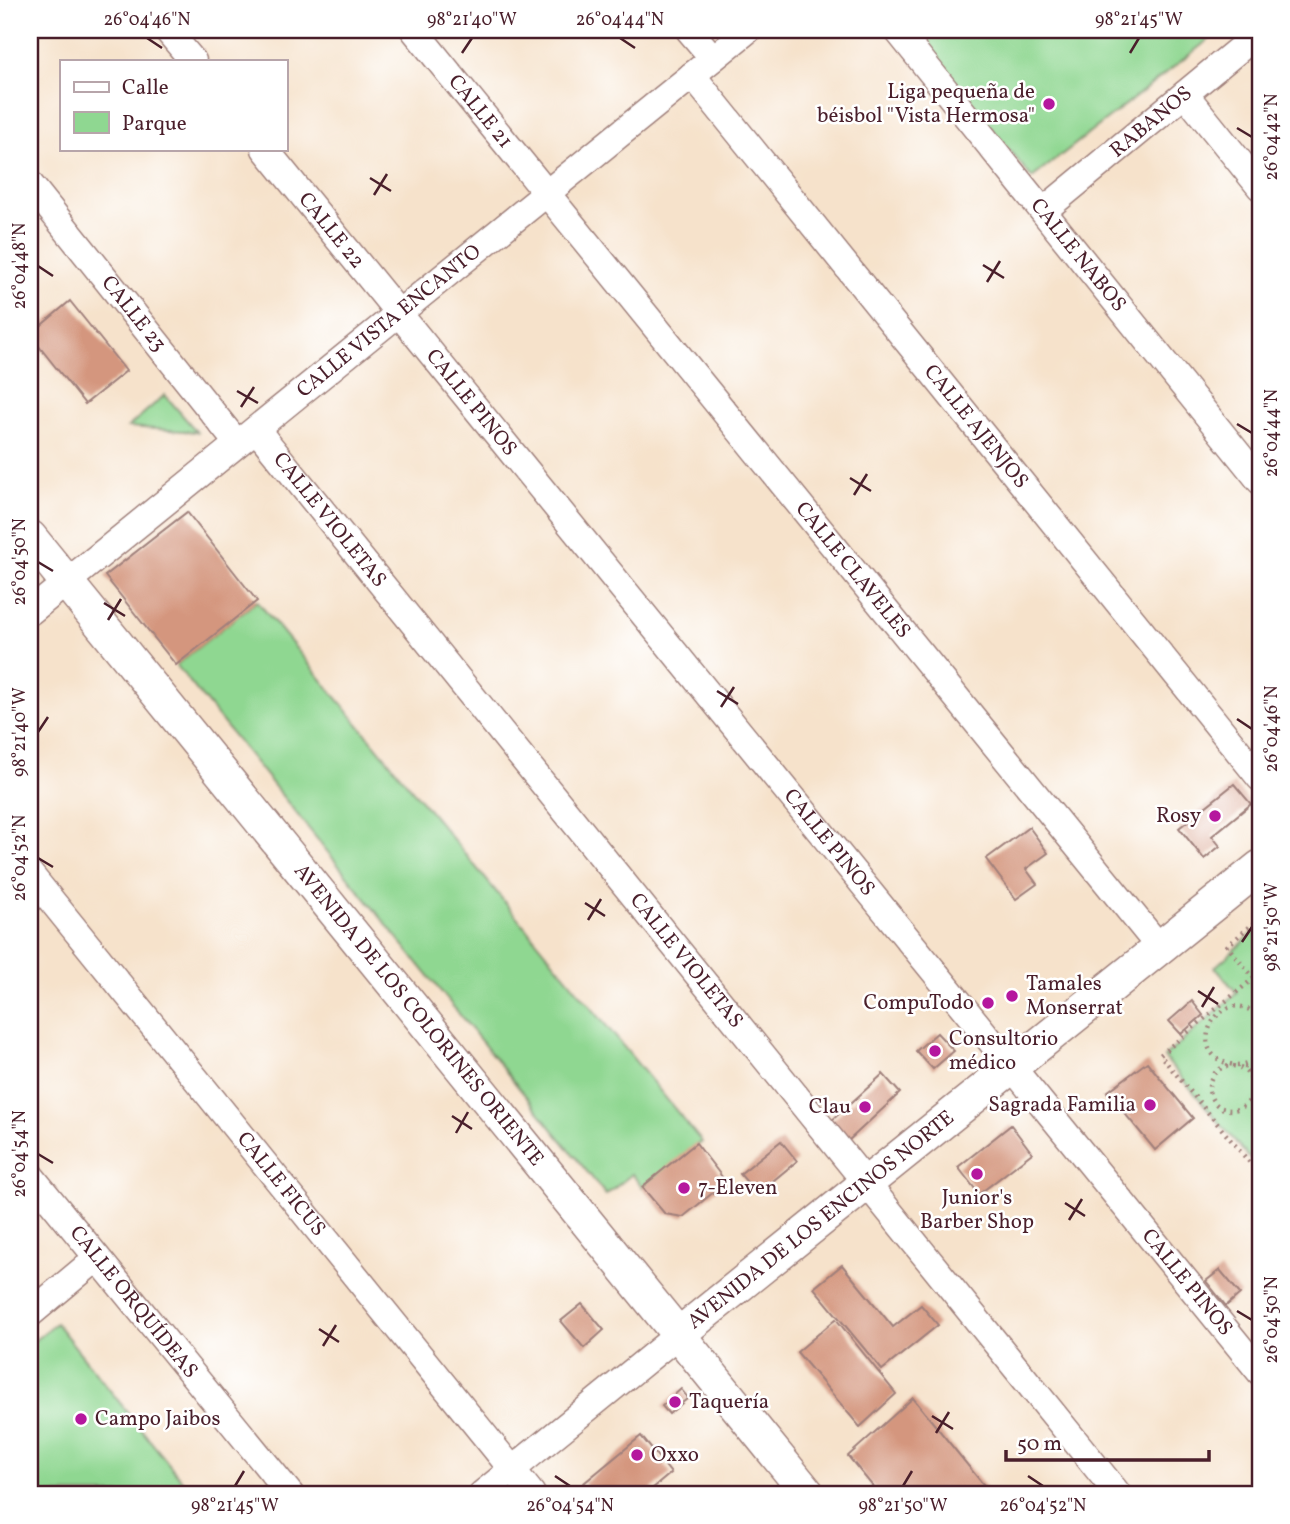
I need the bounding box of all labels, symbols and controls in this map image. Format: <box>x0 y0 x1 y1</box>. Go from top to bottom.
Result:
text: 26°04'46"N <box>103 8 191 33</box>
text: 98°21'40"W <box>427 8 517 33</box>
text: 26°04'44"N <box>576 8 664 33</box>
text: 98°21'45"W <box>1095 8 1183 33</box>
legend <box>60 60 287 150</box>
street label: CALLE 21 <box>441 68 519 155</box>
text: Calle <box>122 74 169 103</box>
place label: Liga pequeña de béisbol "Vista Hermosa" <box>817 78 1035 131</box>
street label: RABANOS <box>1104 79 1198 165</box>
text: 26°04'42"N <box>1260 93 1285 181</box>
marker: Liga pequeña de béisbol "Vista Hermosa" <box>1041 96 1057 112</box>
text: Parque <box>122 110 187 139</box>
street label: CALLE 22 <box>291 186 371 275</box>
street label: CALLE NABOS <box>1023 192 1133 318</box>
text: 26°04'48"N <box>8 223 33 309</box>
street label: CALLE VISTA ENCANTO <box>291 238 487 405</box>
street label: CALLE 23 <box>94 270 173 358</box>
street label: CALLE PINOS <box>419 343 524 462</box>
street label: CALLE AJENJOS <box>917 358 1035 495</box>
text: 26°04'44"N <box>1260 389 1285 477</box>
street label: CALLE VIOLETAS <box>266 446 393 594</box>
street label: CALLE CLAVELES <box>789 496 917 645</box>
text: 26°04'50"N <box>8 518 33 606</box>
text: 26°04'46"N <box>1260 685 1285 773</box>
text: 98°21'40"W <box>8 687 33 777</box>
street label: CALLE PINOS <box>777 783 882 902</box>
place label: Rosy <box>1156 802 1202 831</box>
marker: Rosy <box>1207 808 1223 824</box>
text: 26°04'52"N <box>8 815 33 901</box>
street label: AVENIDA DE LOS COLORINES ORIENTE <box>287 858 550 1172</box>
text: 98°21'50"W <box>1260 882 1285 972</box>
street label: CALLE VIOLETAS <box>623 887 750 1034</box>
place label: Tamales Monserrat <box>1026 970 1123 1023</box>
marker: Tamales Monserrat <box>1004 988 1020 1004</box>
place label: CompuTodo <box>864 989 974 1018</box>
marker: CompuTodo <box>980 995 996 1011</box>
place label: Consultorio médico <box>949 1025 1058 1078</box>
marker: Consultorio médico <box>927 1043 943 1059</box>
place label: Sagrada Familia <box>988 1091 1136 1120</box>
place label: Clau <box>809 1093 851 1122</box>
marker: Sagrada Familia <box>1142 1097 1158 1113</box>
marker: Clau <box>857 1099 873 1115</box>
street label: AVENIDA DE LOS ENCINOS NORTE <box>681 1104 961 1336</box>
text: 26°04'54"N <box>8 1110 33 1198</box>
street label: CALLE FICUS <box>230 1126 332 1243</box>
marker: Junior's Barber Shop <box>969 1166 985 1182</box>
place label: 7-Eleven <box>698 1174 778 1203</box>
marker: 7-Eleven <box>676 1180 692 1196</box>
place label: Junior's Barber Shop <box>920 1184 1034 1237</box>
street label: CALLE ORQUÍDEAS <box>63 1220 205 1385</box>
street label: CALLE PINOS <box>1135 1222 1239 1342</box>
text: 26°04'50"N <box>1260 1276 1285 1364</box>
place label: Taquería <box>689 1388 769 1417</box>
marker: Taquería <box>667 1394 683 1410</box>
place label: Campo Jaibos <box>95 1405 221 1434</box>
marker: Campo Jaibos <box>73 1411 89 1427</box>
scale bar <box>1006 1419 1210 1463</box>
text: 50 m <box>1017 1430 1062 1459</box>
place label: Oxxo <box>651 1441 699 1470</box>
marker: Oxxo <box>629 1447 645 1463</box>
text: 98°21'45"W <box>191 1494 279 1519</box>
text: 26°04'54"N <box>526 1494 614 1519</box>
text: 98°21'50"W <box>858 1494 948 1519</box>
text: 26°04'52"N <box>1000 1494 1086 1519</box>

